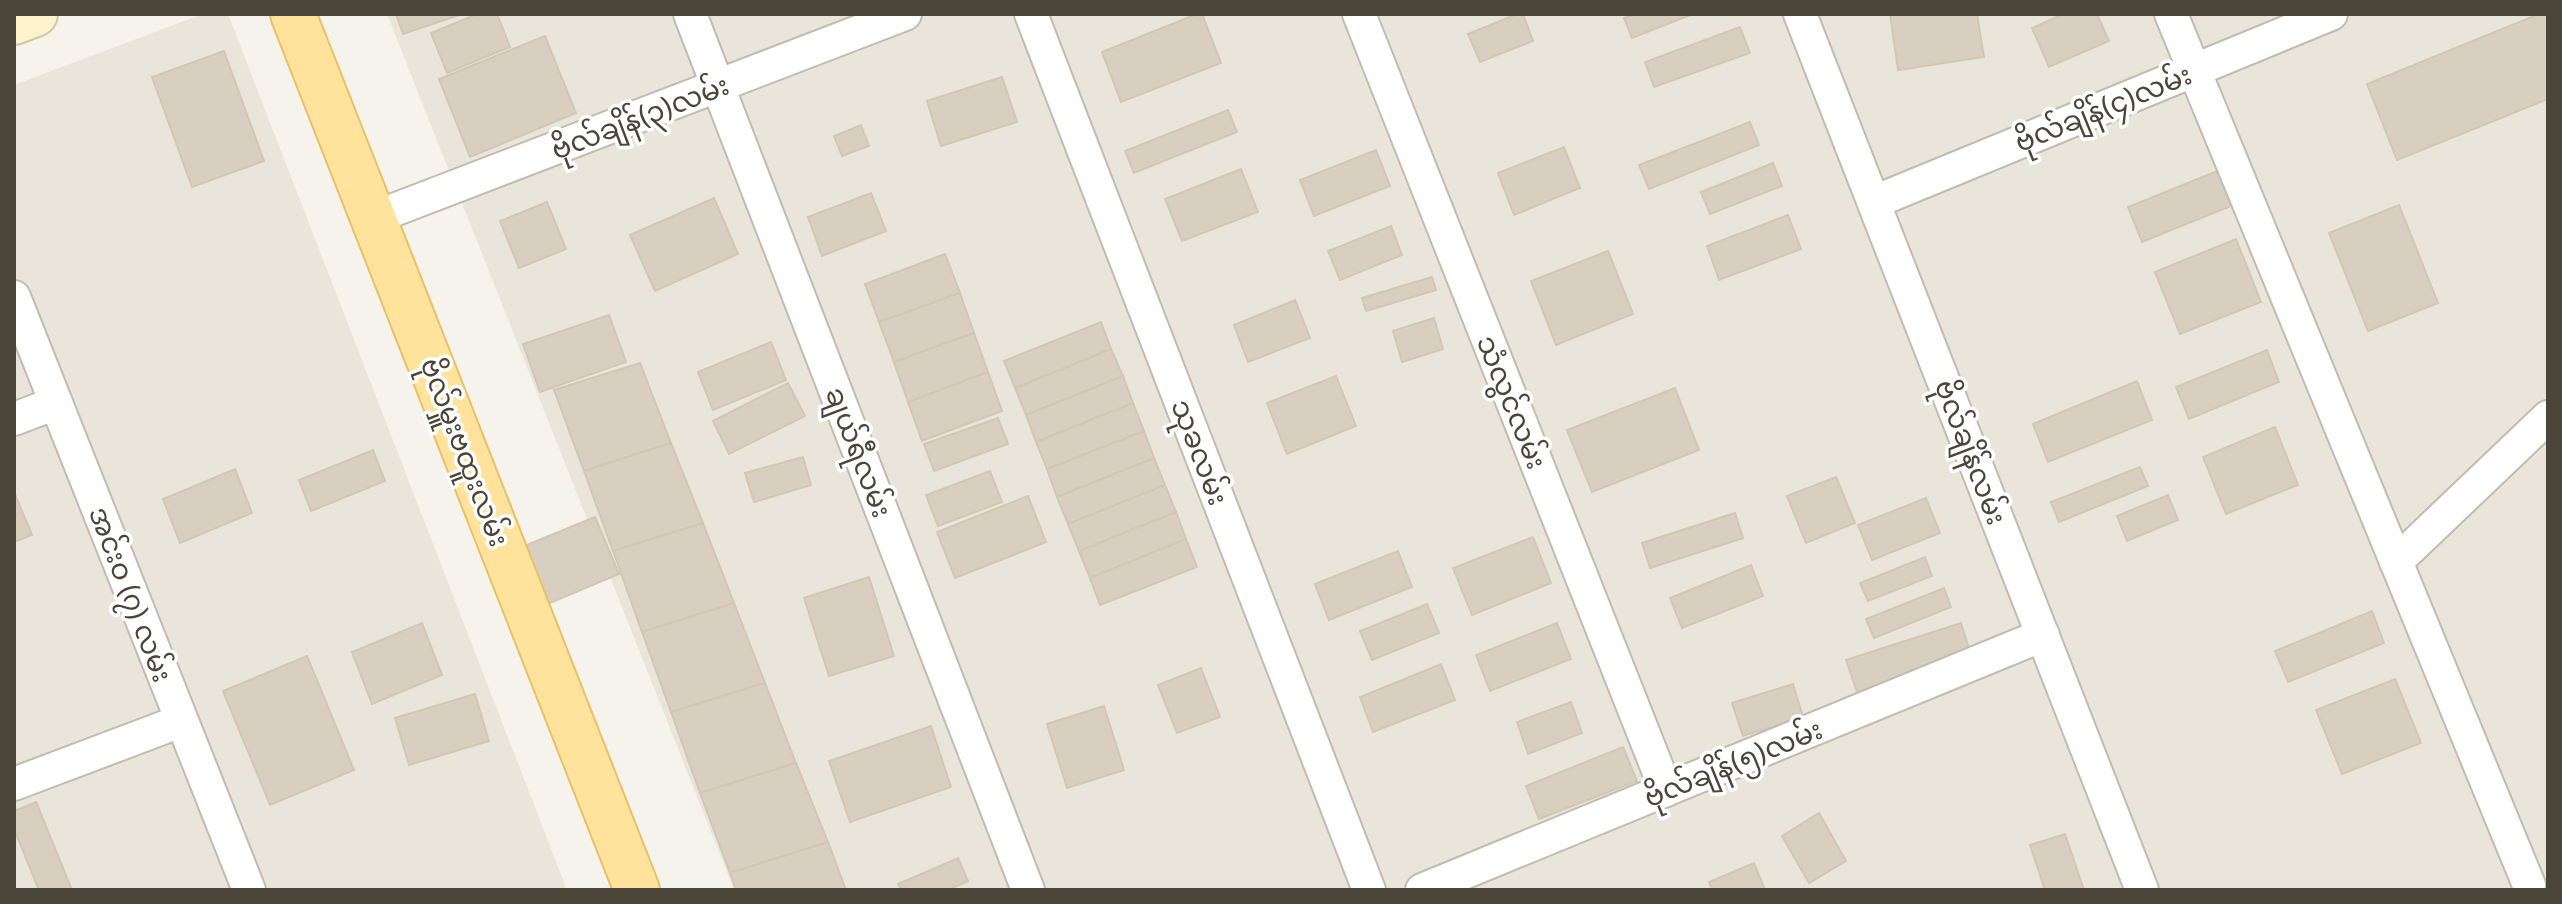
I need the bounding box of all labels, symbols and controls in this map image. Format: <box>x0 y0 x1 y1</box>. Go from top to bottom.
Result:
street label: ဗိုလ်ချိန်(၄)လမ်း <box>2009 56 2199 164</box>
street label: ဗိုလ်ချိန်(၃)လမ်း <box>546 67 736 172</box>
street label: သံလွင်လမ်း <box>1465 330 1555 476</box>
street label: ဗိုလ်မှူးဗထူးလမ်း <box>408 352 518 553</box>
street label: ဗိုလ်ချိန်လမ်း <box>1922 374 2015 532</box>
street label: ချယ်ရီလမ်း <box>813 382 900 524</box>
street label: သုခလမ်း <box>1159 394 1237 512</box>
street label: အင်းဝ (၇) လမ်း <box>76 501 181 689</box>
street label: ဗိုလ်ချိန်(၅)လမ်း <box>1639 711 1829 820</box>

